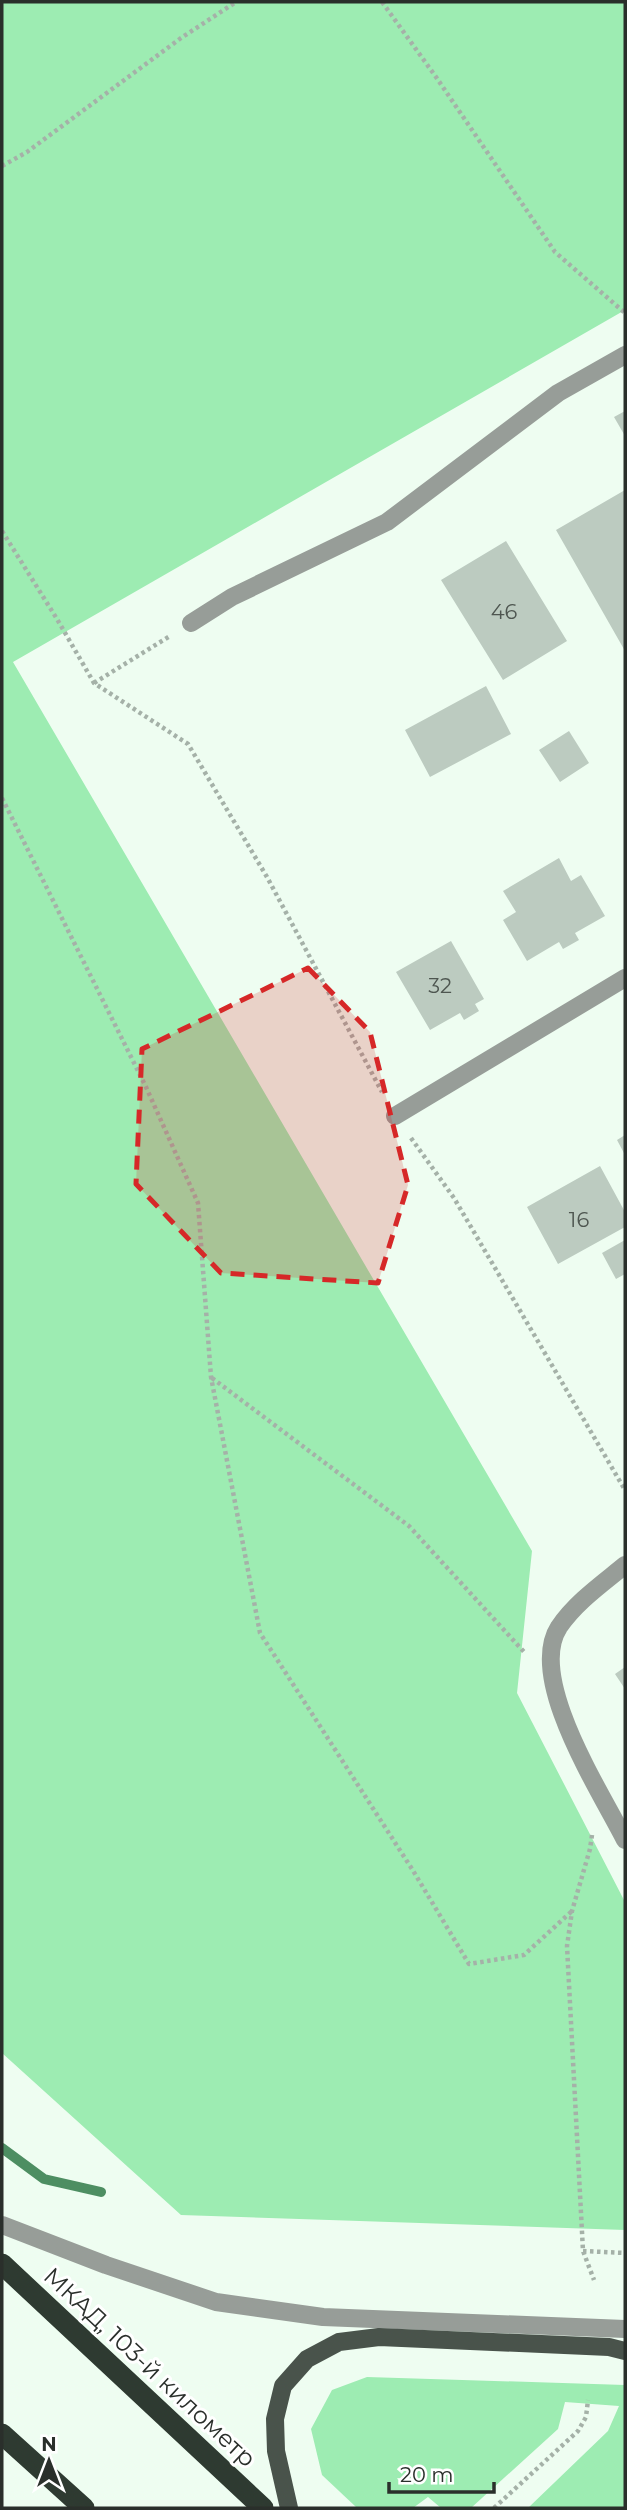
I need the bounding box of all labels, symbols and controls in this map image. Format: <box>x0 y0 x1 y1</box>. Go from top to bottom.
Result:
house number: 46 <box>491 599 518 624</box>
house number: 32 <box>428 973 452 998</box>
house number: 16 <box>569 1207 589 1232</box>
street label: МКАД, 103-й километр <box>38 2261 262 2473</box>
north arrow <box>14 2426 84 2496</box>
text: N <box>41 2433 57 2456</box>
scale bar <box>389 2450 494 2494</box>
text: 20 m <box>400 2462 454 2487</box>

